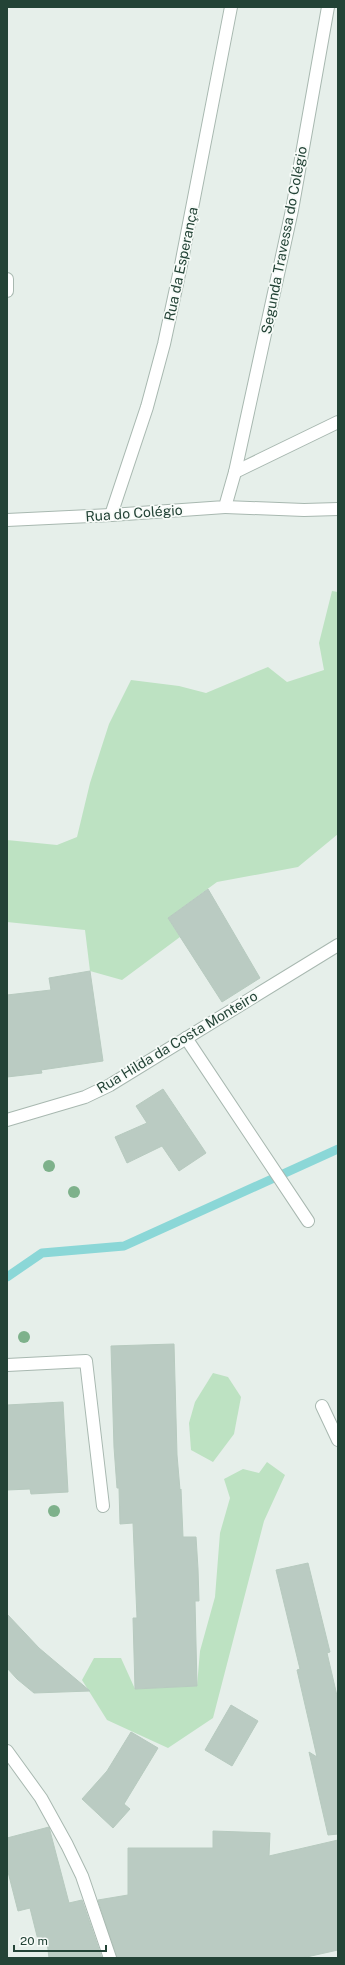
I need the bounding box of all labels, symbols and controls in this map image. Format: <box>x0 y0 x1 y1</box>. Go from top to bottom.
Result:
street label: Segunda Travessa do Colégio <box>258 145 310 335</box>
street label: Rua da Esperança <box>161 206 201 322</box>
street label: Rua do Colégio <box>85 502 183 524</box>
street label: Rua Hilda da Costa Monteiro <box>94 988 260 1096</box>
scale bar <box>14 1927 106 1953</box>
text: 20 m <box>20 1934 48 1948</box>

